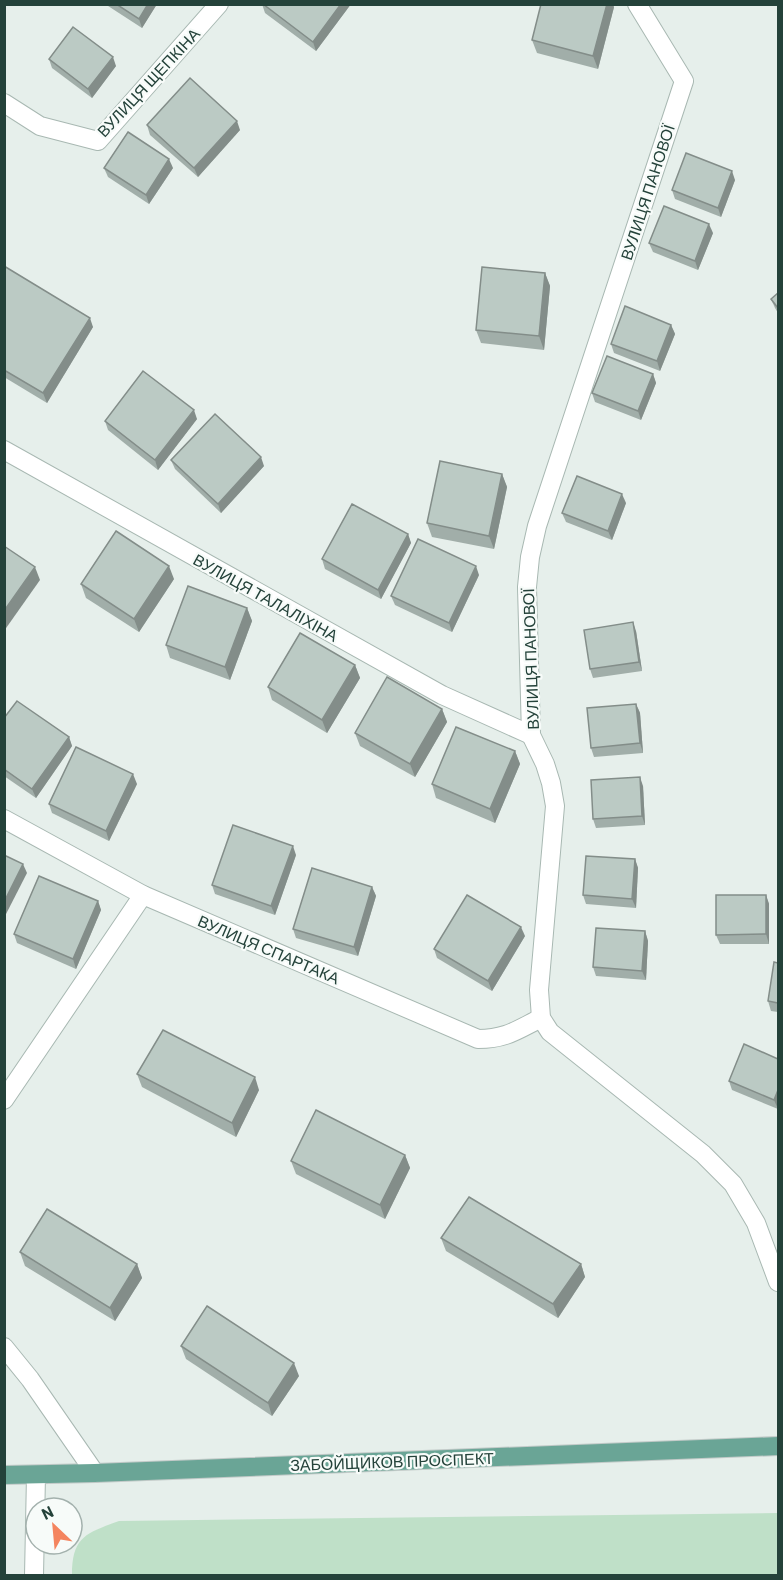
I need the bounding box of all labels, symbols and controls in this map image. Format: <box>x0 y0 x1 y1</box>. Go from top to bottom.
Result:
street label: ВУЛИЦЯ ЩЕПКІНА <box>93 24 203 140</box>
street label: ВУЛИЦЯ ПАНОВОЇ <box>616 121 678 262</box>
street label: ВУЛИЦЯ ТАЛАЛІХІНА <box>190 549 342 645</box>
street label: ВУЛИЦЯ ПАНОВОЇ <box>518 587 542 730</box>
street label: ВУЛИЦЯ СПАРТАКА <box>195 911 343 988</box>
street label: ЗАБОЙЩИКОВ ПРОСПЕКТ <box>290 1448 494 1474</box>
north arrow <box>24 1496 84 1556</box>
text: N <box>38 1501 56 1523</box>

